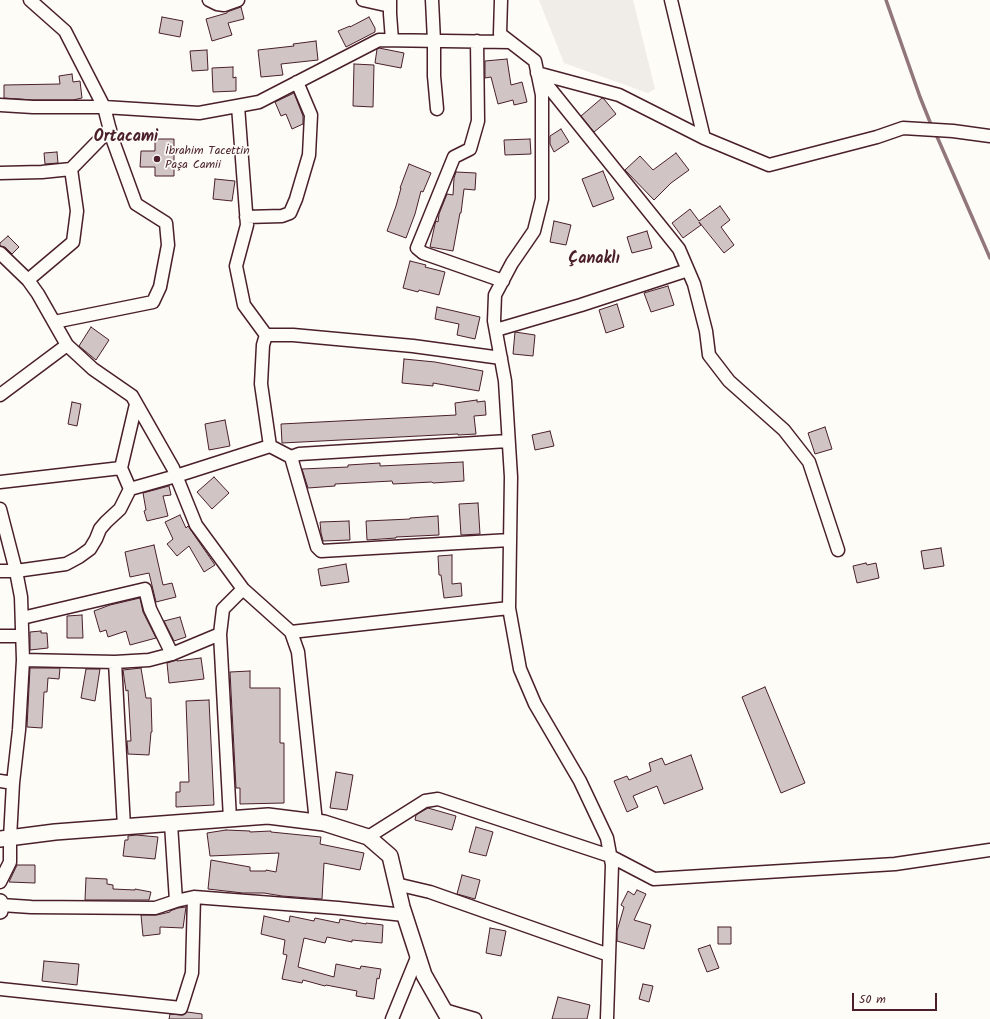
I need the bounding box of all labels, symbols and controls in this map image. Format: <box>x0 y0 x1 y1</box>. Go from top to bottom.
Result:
district label: Ortacami <box>94 128 158 148</box>
place label: İbrahim Tacettin Paşa Camii <box>165 145 250 173</box>
marker: İbrahim Tacettin Paşa Camii <box>152 154 162 164</box>
district label: Çanaklı <box>568 250 620 270</box>
scale bar <box>854 985 939 1011</box>
text: 50 m <box>859 990 886 1009</box>

